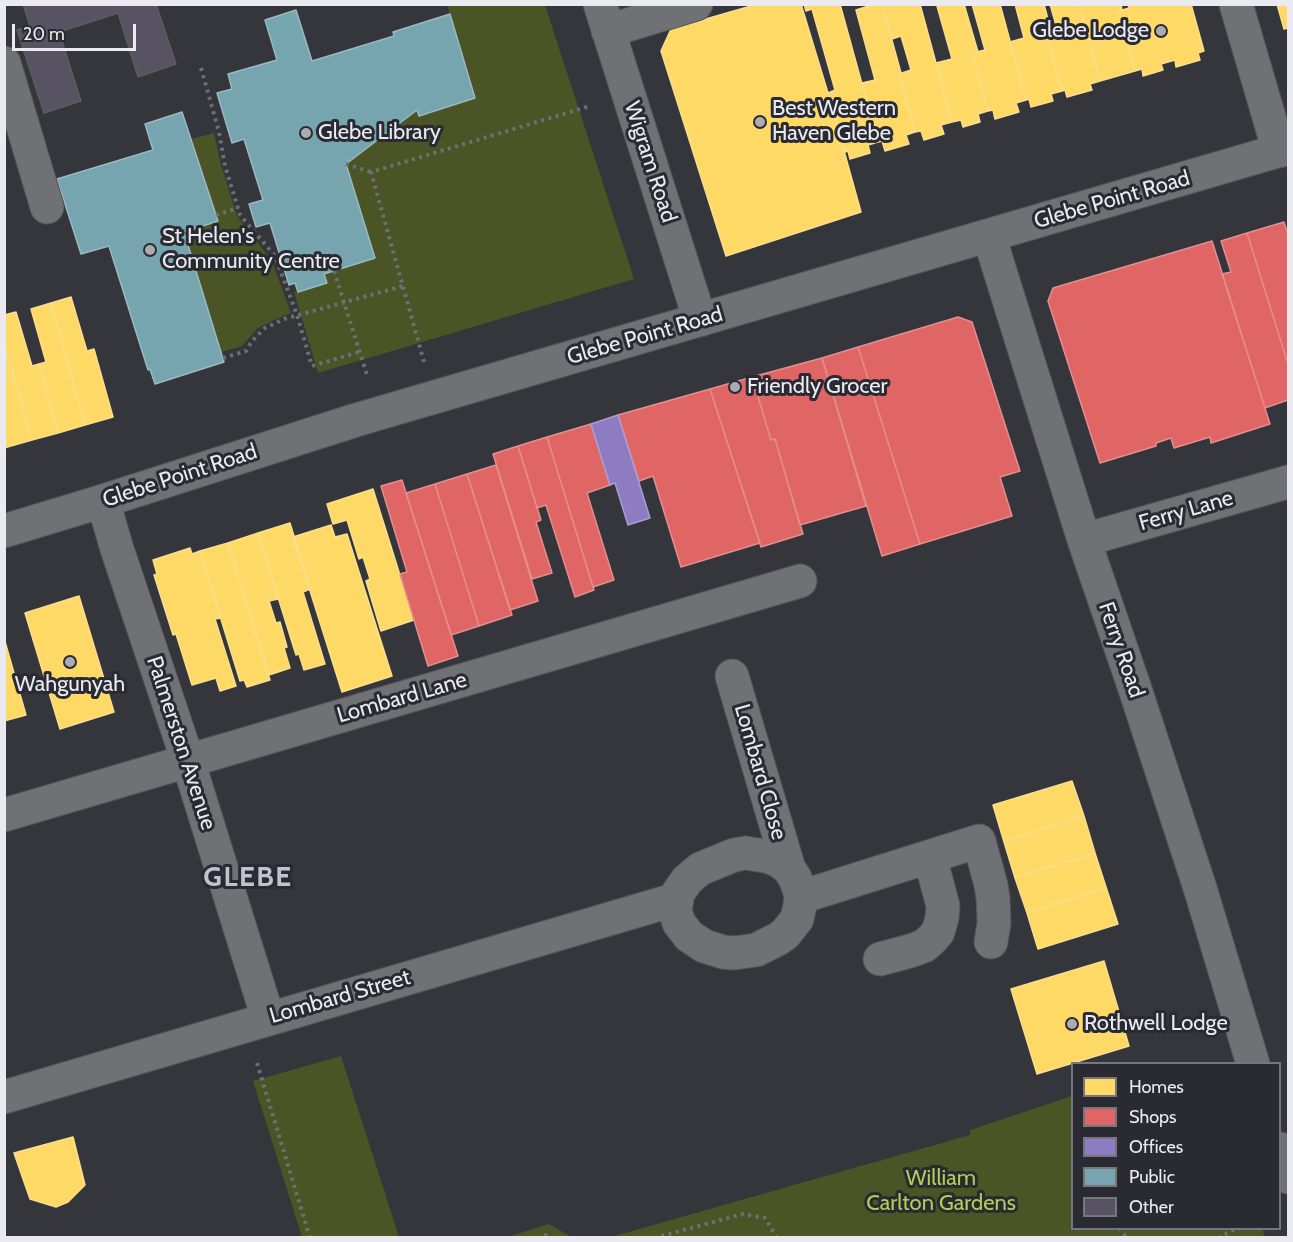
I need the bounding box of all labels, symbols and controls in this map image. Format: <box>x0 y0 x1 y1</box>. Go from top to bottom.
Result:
scale bar <box>15 12 140 50</box>
place label: Glebe Lodge <box>1032 18 1149 44</box>
text: 20 m <box>23 23 65 45</box>
marker: Glebe Lodge <box>1154 24 1168 38</box>
place label: Best Western Haven Glebe <box>772 96 896 148</box>
street label: Wigram Road <box>618 98 682 226</box>
marker: Best Western Haven Glebe <box>753 115 767 129</box>
place label: Glebe Library <box>318 120 441 146</box>
marker: Glebe Library <box>299 126 313 140</box>
street label: Glebe Point Road <box>1031 165 1193 235</box>
place label: St Helen's Community Centre <box>162 224 340 276</box>
marker: St Helen's Community Centre <box>143 243 157 257</box>
street label: Glebe Point Road <box>564 301 726 371</box>
place label: Friendly Grocer <box>747 374 887 400</box>
marker: Friendly Grocer <box>728 380 742 394</box>
street label: Glebe Point Road <box>100 439 260 513</box>
street label: Ferry Lane <box>1136 485 1236 537</box>
street label: Ferry Road <box>1092 599 1150 701</box>
street label: Palmerston Avenue <box>140 653 222 833</box>
marker: Wahgunyah <box>63 655 77 669</box>
street label: Lombard Lane <box>334 667 470 729</box>
place label: Wahgunyah <box>15 672 125 698</box>
street label: Lombard Close <box>728 701 792 843</box>
district label: GLEBE <box>203 861 293 895</box>
street label: Lombard Street <box>267 964 413 1030</box>
place label: Rothwell Lodge <box>1084 1011 1228 1037</box>
marker: Rothwell Lodge <box>1065 1017 1079 1031</box>
legend <box>1071 1062 1281 1230</box>
text: Homes <box>1129 1076 1184 1098</box>
text: Shops <box>1129 1106 1177 1128</box>
text: Offices <box>1129 1136 1183 1158</box>
park label: William Carlton Gardens <box>866 1166 1016 1218</box>
text: Public <box>1129 1166 1175 1188</box>
text: Other <box>1129 1196 1174 1218</box>

